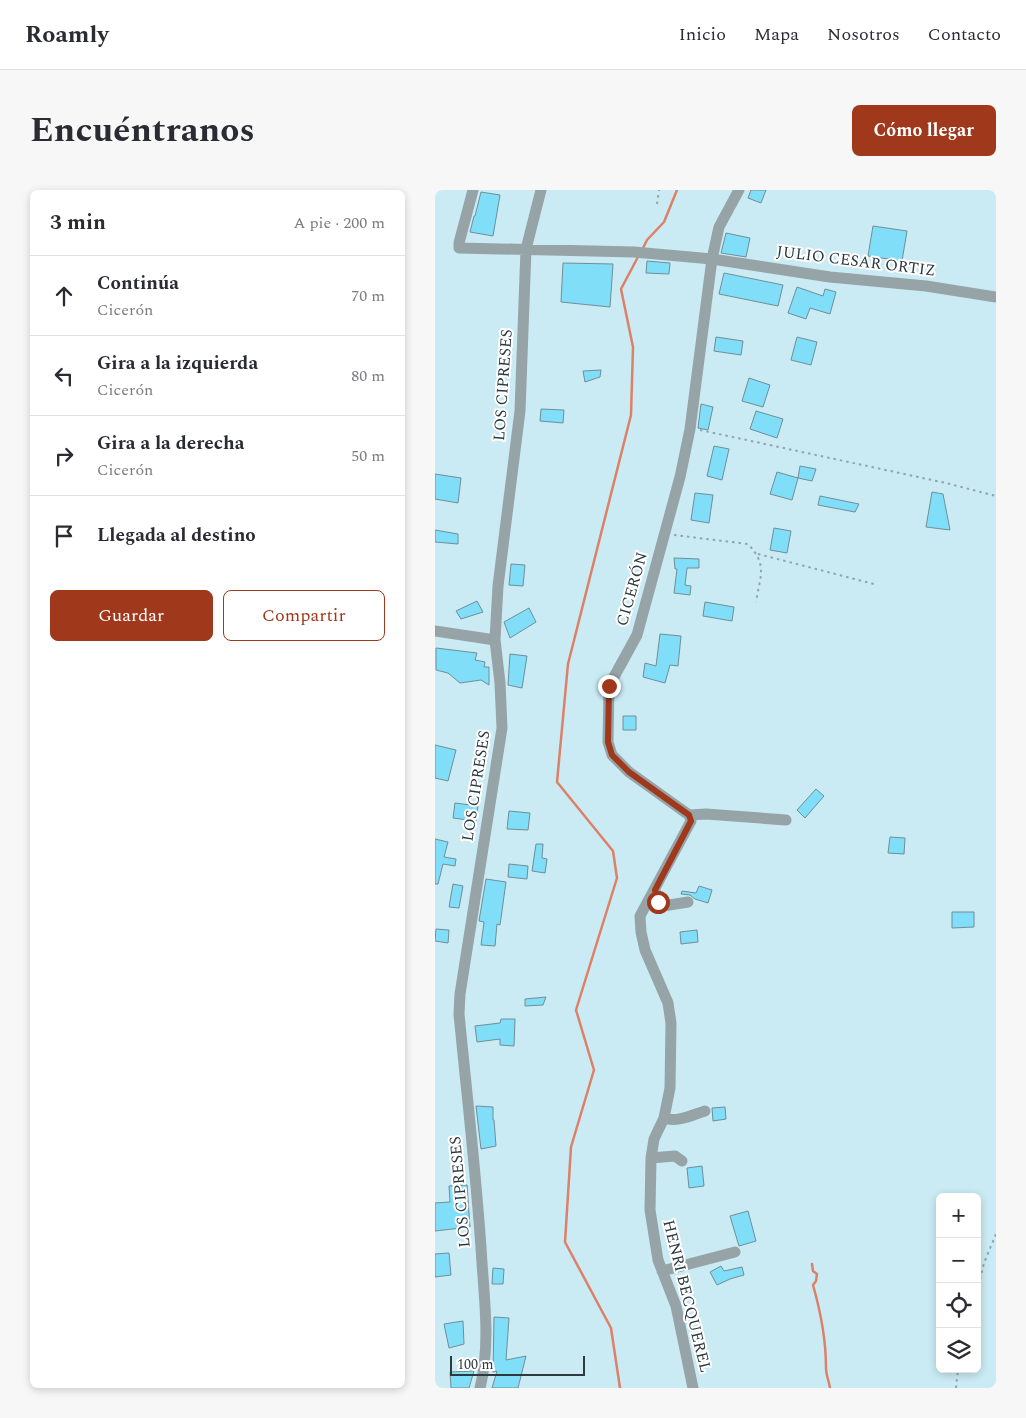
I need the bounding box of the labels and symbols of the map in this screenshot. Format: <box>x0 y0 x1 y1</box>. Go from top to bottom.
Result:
street label: JULIO CESAR ORTIZ <box>775 239 937 283</box>
street label: LOS CIPRESES <box>487 328 519 442</box>
street label: CICERÓN <box>610 549 654 629</box>
route end <box>598 675 621 698</box>
street label: LOS CIPRESES <box>455 729 497 843</box>
route start <box>647 891 670 914</box>
street label: LOS CIPRESES <box>443 1135 477 1249</box>
street label: HENRI BECQUEREL <box>656 1217 718 1375</box>
scale bar <box>450 1353 585 1376</box>

